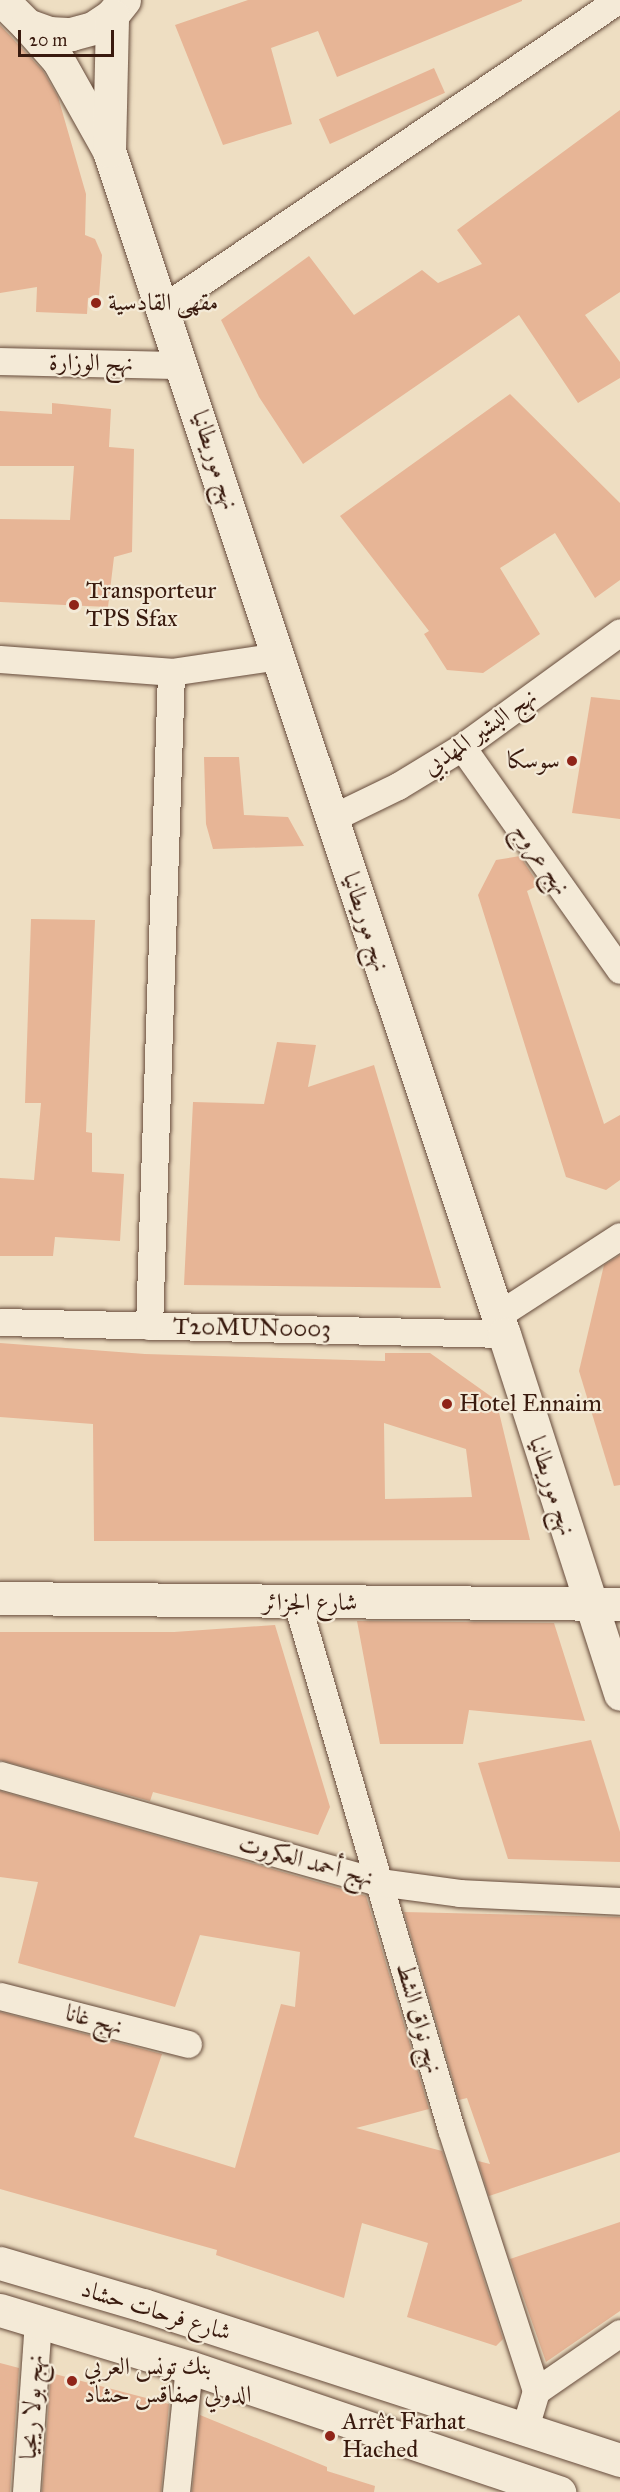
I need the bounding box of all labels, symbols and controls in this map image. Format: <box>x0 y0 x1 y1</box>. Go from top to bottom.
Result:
scale bar <box>21 18 117 56</box>
text: 20 m <box>29 29 67 51</box>
place label: مقهى القادسية <box>108 289 218 317</box>
marker: مقهى القادسية <box>89 296 103 310</box>
street label: نهج الوزارة <box>49 348 133 378</box>
street label: نهج موريطانيا <box>185 407 245 513</box>
place label: Transporteur TPS Sfax <box>86 577 216 633</box>
marker: Transporteur TPS Sfax <box>67 598 81 612</box>
street label: نهج البشير المهذبي <box>417 682 543 782</box>
place label: سوسكا <box>507 747 560 775</box>
marker: سوسكا <box>565 754 579 768</box>
street label: نهج عروج <box>506 817 576 901</box>
street label: نهج موريطانيا <box>336 869 396 975</box>
street label: T20MUN0003 <box>173 1312 331 1344</box>
place label: Hotel Ennaim <box>459 1390 602 1418</box>
marker: Hotel Ennaim <box>440 1397 454 1411</box>
street label: نهج موريطانيا <box>522 1433 582 1539</box>
street label: شارع الجزائر <box>263 1589 357 1617</box>
street label: نهج أحمد العكروت <box>235 1829 377 1893</box>
street label: نهج نواق الشط <box>389 1959 449 2077</box>
street label: نهج غانا <box>62 1999 126 2041</box>
street label: شارع فرحات حشاد <box>78 2275 234 2347</box>
place label: بنك تونس العربي الدولي صفاقس حشاد <box>84 2353 251 2409</box>
street label: نهج بولا ريجيا <box>14 2354 50 2460</box>
marker: بنك تونس العربي الدولي صفاقس حشاد <box>65 2374 79 2388</box>
place label: Arrêt Farhat Hached <box>342 2408 466 2464</box>
marker: Arrêt Farhat Hached <box>323 2429 337 2443</box>

